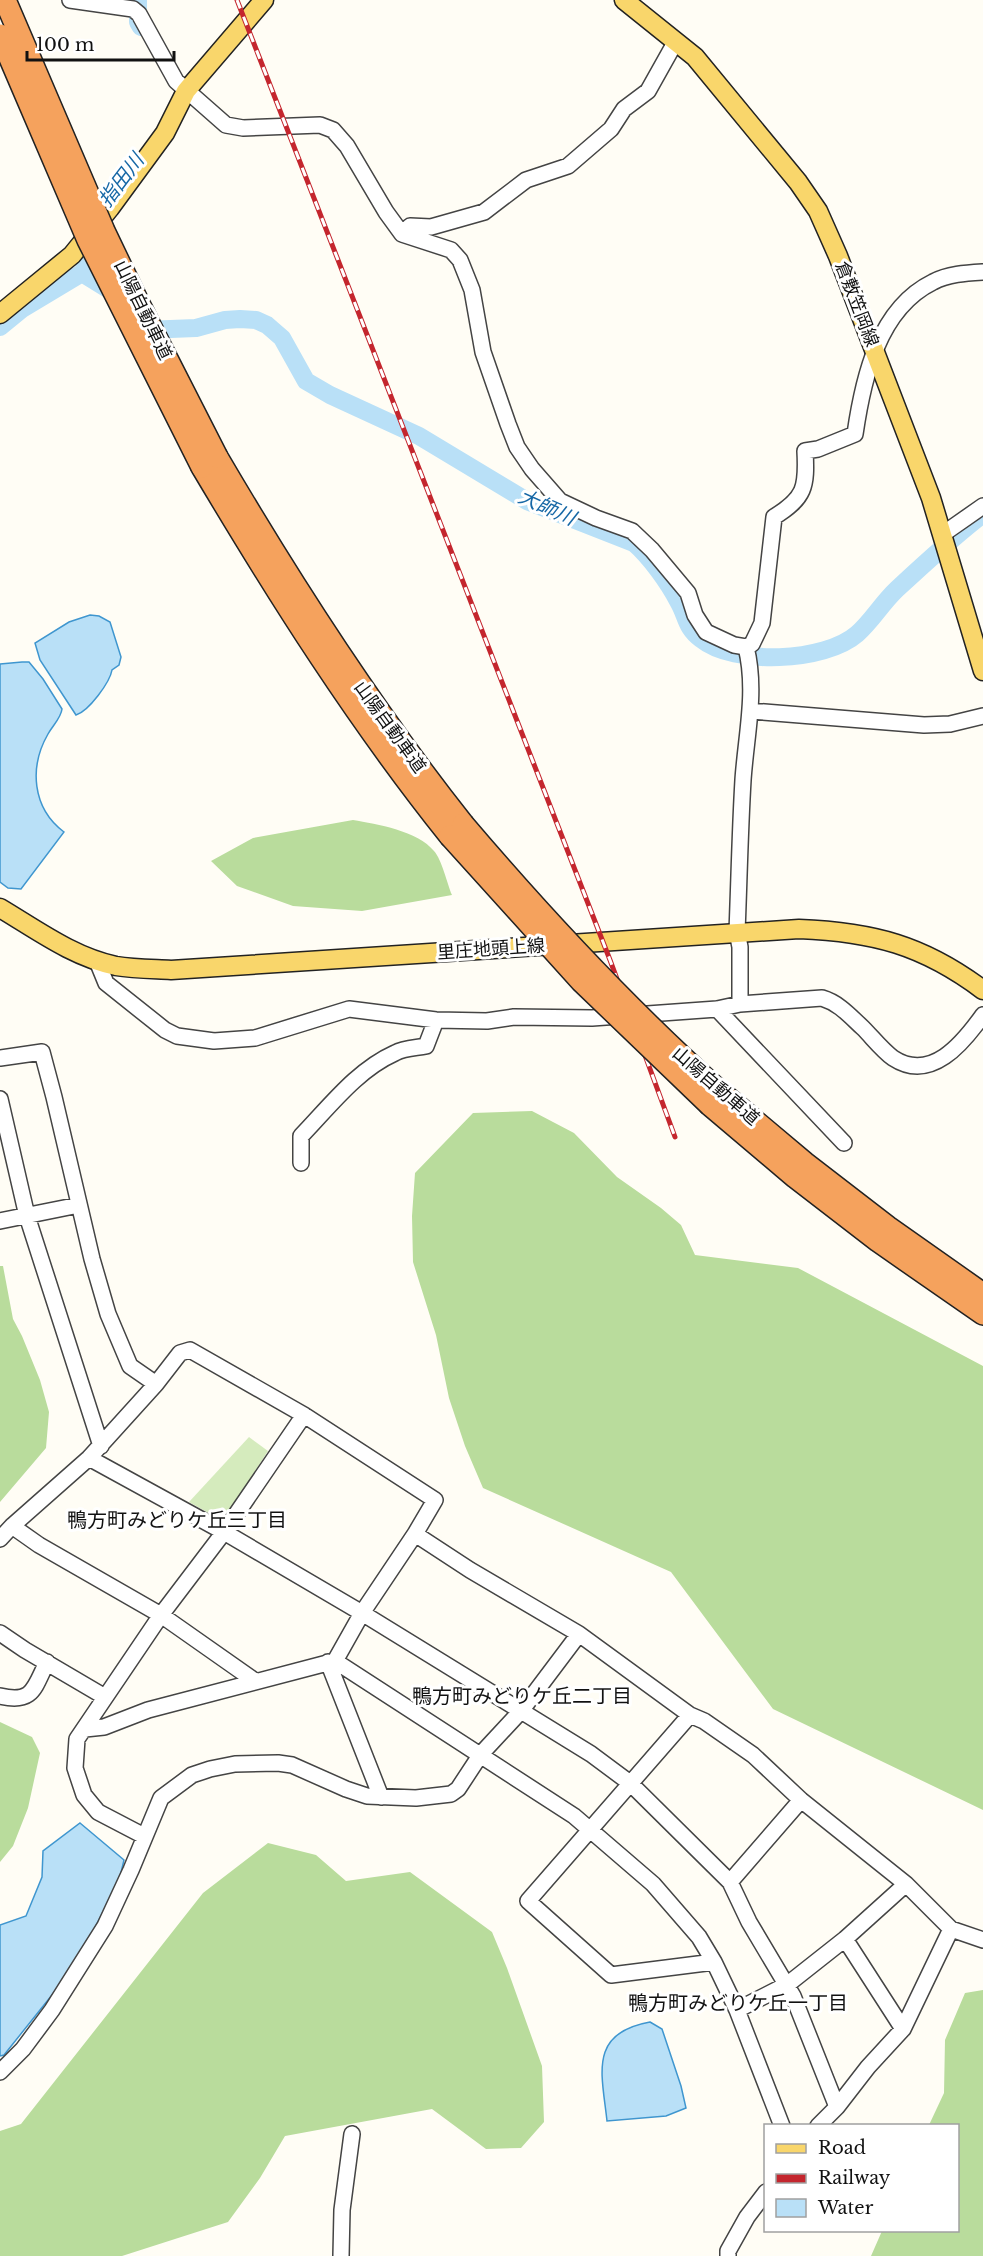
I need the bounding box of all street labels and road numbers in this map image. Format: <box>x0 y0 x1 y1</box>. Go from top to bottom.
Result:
street label: 山陽自動車道 <box>109 257 177 363</box>
street label: 倉敷笠岡線 <box>831 258 883 350</box>
street label: 山陽自動車道 <box>349 677 431 777</box>
street label: 里庄地頭上線 <box>436 934 546 964</box>
street label: 山陽自動車道 <box>668 1042 764 1130</box>

